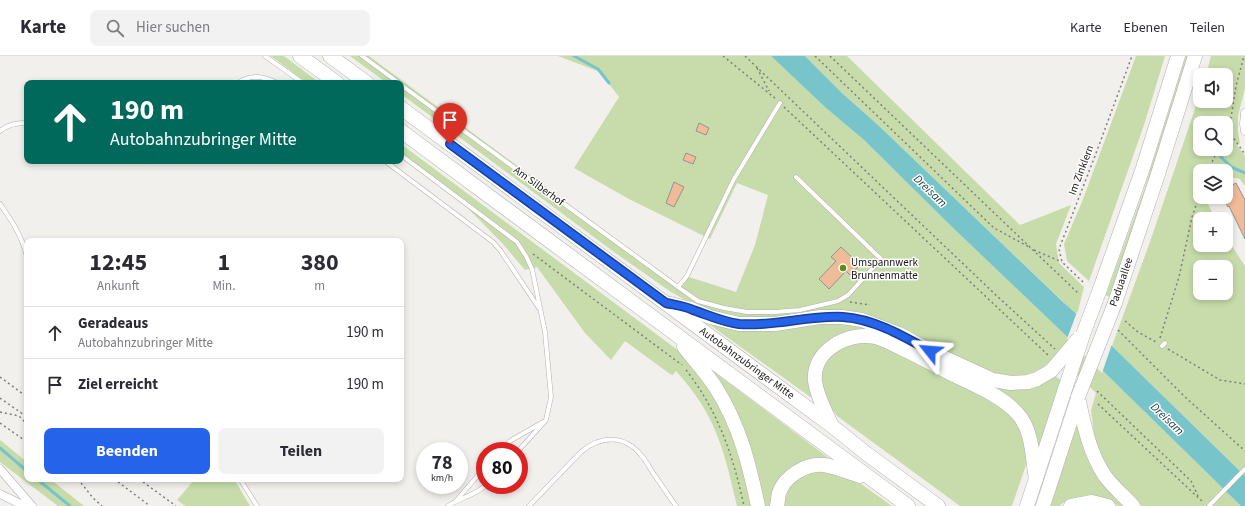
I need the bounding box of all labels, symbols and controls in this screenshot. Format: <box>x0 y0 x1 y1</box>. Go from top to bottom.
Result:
search box <box>90 10 370 46</box>
text: Karte <box>20 14 66 41</box>
icon: search <box>104 17 126 39</box>
text: Hier suchen <box>136 17 210 38</box>
text: Karte <box>1070 18 1102 38</box>
text: Ebenen <box>1124 18 1168 38</box>
text: Teilen <box>1190 18 1225 38</box>
map controls <box>1193 68 1233 300</box>
button: sound <box>1193 68 1233 108</box>
text: 190 m <box>110 90 184 130</box>
icon: ahead <box>44 96 96 148</box>
pin <box>433 103 467 144</box>
icon: arrive <box>439 109 461 131</box>
button: search <box>1193 116 1233 156</box>
text: Autobahnzubringer Mitte <box>110 127 297 152</box>
street label: Im Zinklern <box>1065 143 1097 197</box>
street label: Am Silberhof <box>511 163 568 210</box>
button: layers <box>1193 164 1233 204</box>
water label: Dreisam <box>910 171 950 211</box>
button: + <box>1193 212 1233 252</box>
text: 12:45 <box>89 245 147 280</box>
text: 1 <box>218 245 230 280</box>
text: 380 <box>301 245 339 280</box>
place label: Umspannwerk Brunnenmatte <box>851 255 918 283</box>
street label: Paduaallee <box>1106 255 1137 309</box>
button: − <box>1193 260 1233 300</box>
marker: Umspannwerk Brunnenmatte <box>838 263 848 273</box>
text: Ankunft <box>97 277 139 295</box>
text: Min. <box>212 277 235 295</box>
text: m <box>314 277 325 295</box>
text: Geradeaus <box>78 313 148 334</box>
icon: ahead <box>44 322 66 344</box>
text: 190 m <box>346 322 384 343</box>
street label: Autobahnzubringer Mitte <box>696 323 798 403</box>
position arrow <box>909 330 951 372</box>
text: Autobahnzubringer Mitte <box>78 334 213 352</box>
icon: arrive <box>44 374 66 396</box>
text: Ziel erreicht <box>78 374 158 395</box>
text: 190 m <box>346 374 384 395</box>
water label: Dreisam <box>1147 399 1187 439</box>
button: Beenden <box>44 428 210 474</box>
button: Teilen <box>218 428 384 474</box>
speed limit sign: 80 <box>476 442 528 494</box>
text: 78 <box>431 449 453 477</box>
text: km/h <box>431 471 453 485</box>

